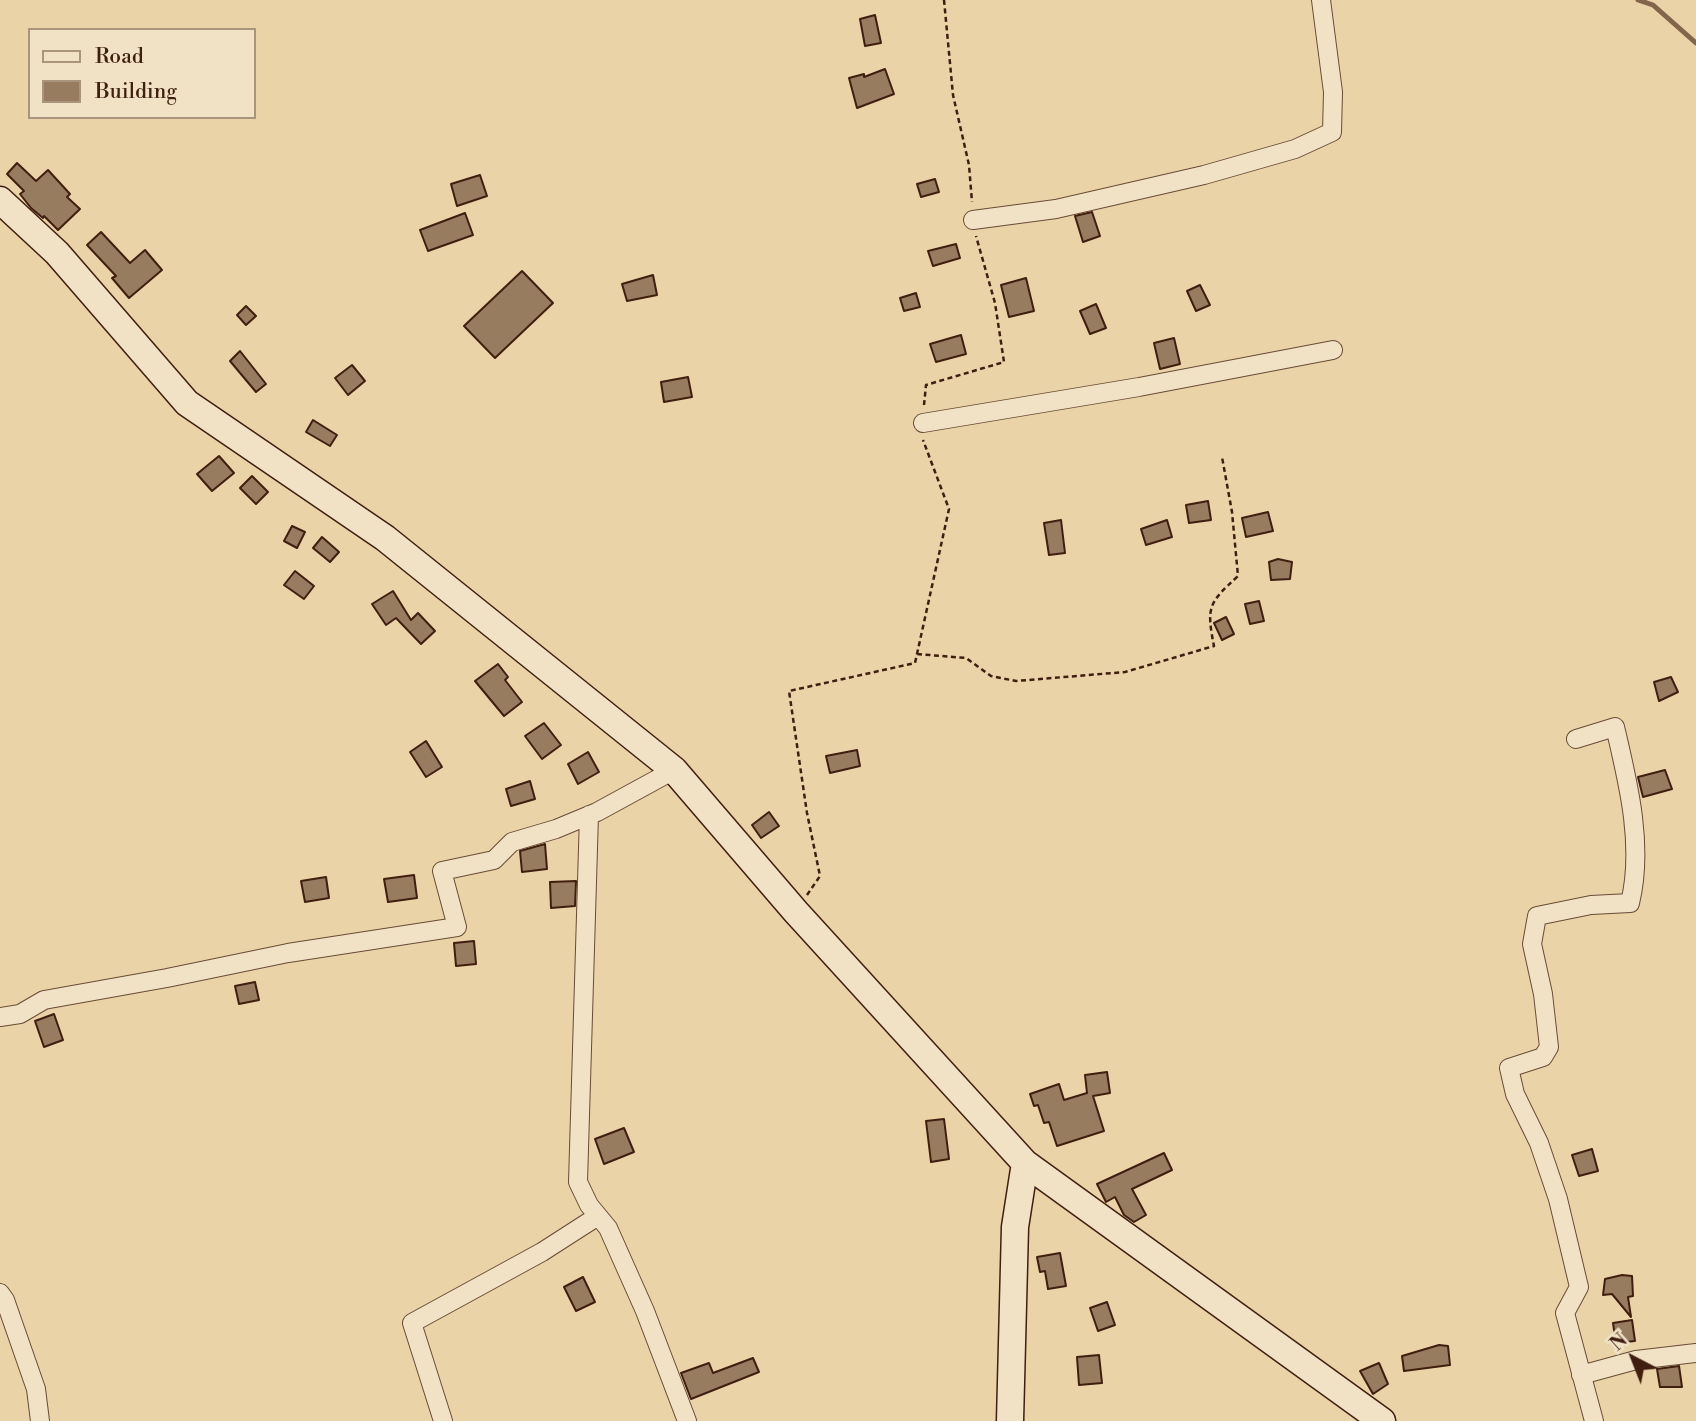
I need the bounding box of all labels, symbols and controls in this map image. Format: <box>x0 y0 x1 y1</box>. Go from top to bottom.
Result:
legend <box>28 28 256 119</box>
text: Road <box>95 44 144 70</box>
text: Building <box>95 79 177 105</box>
north arrow <box>1598 1323 1668 1393</box>
text: N <box>1605 1328 1633 1356</box>

